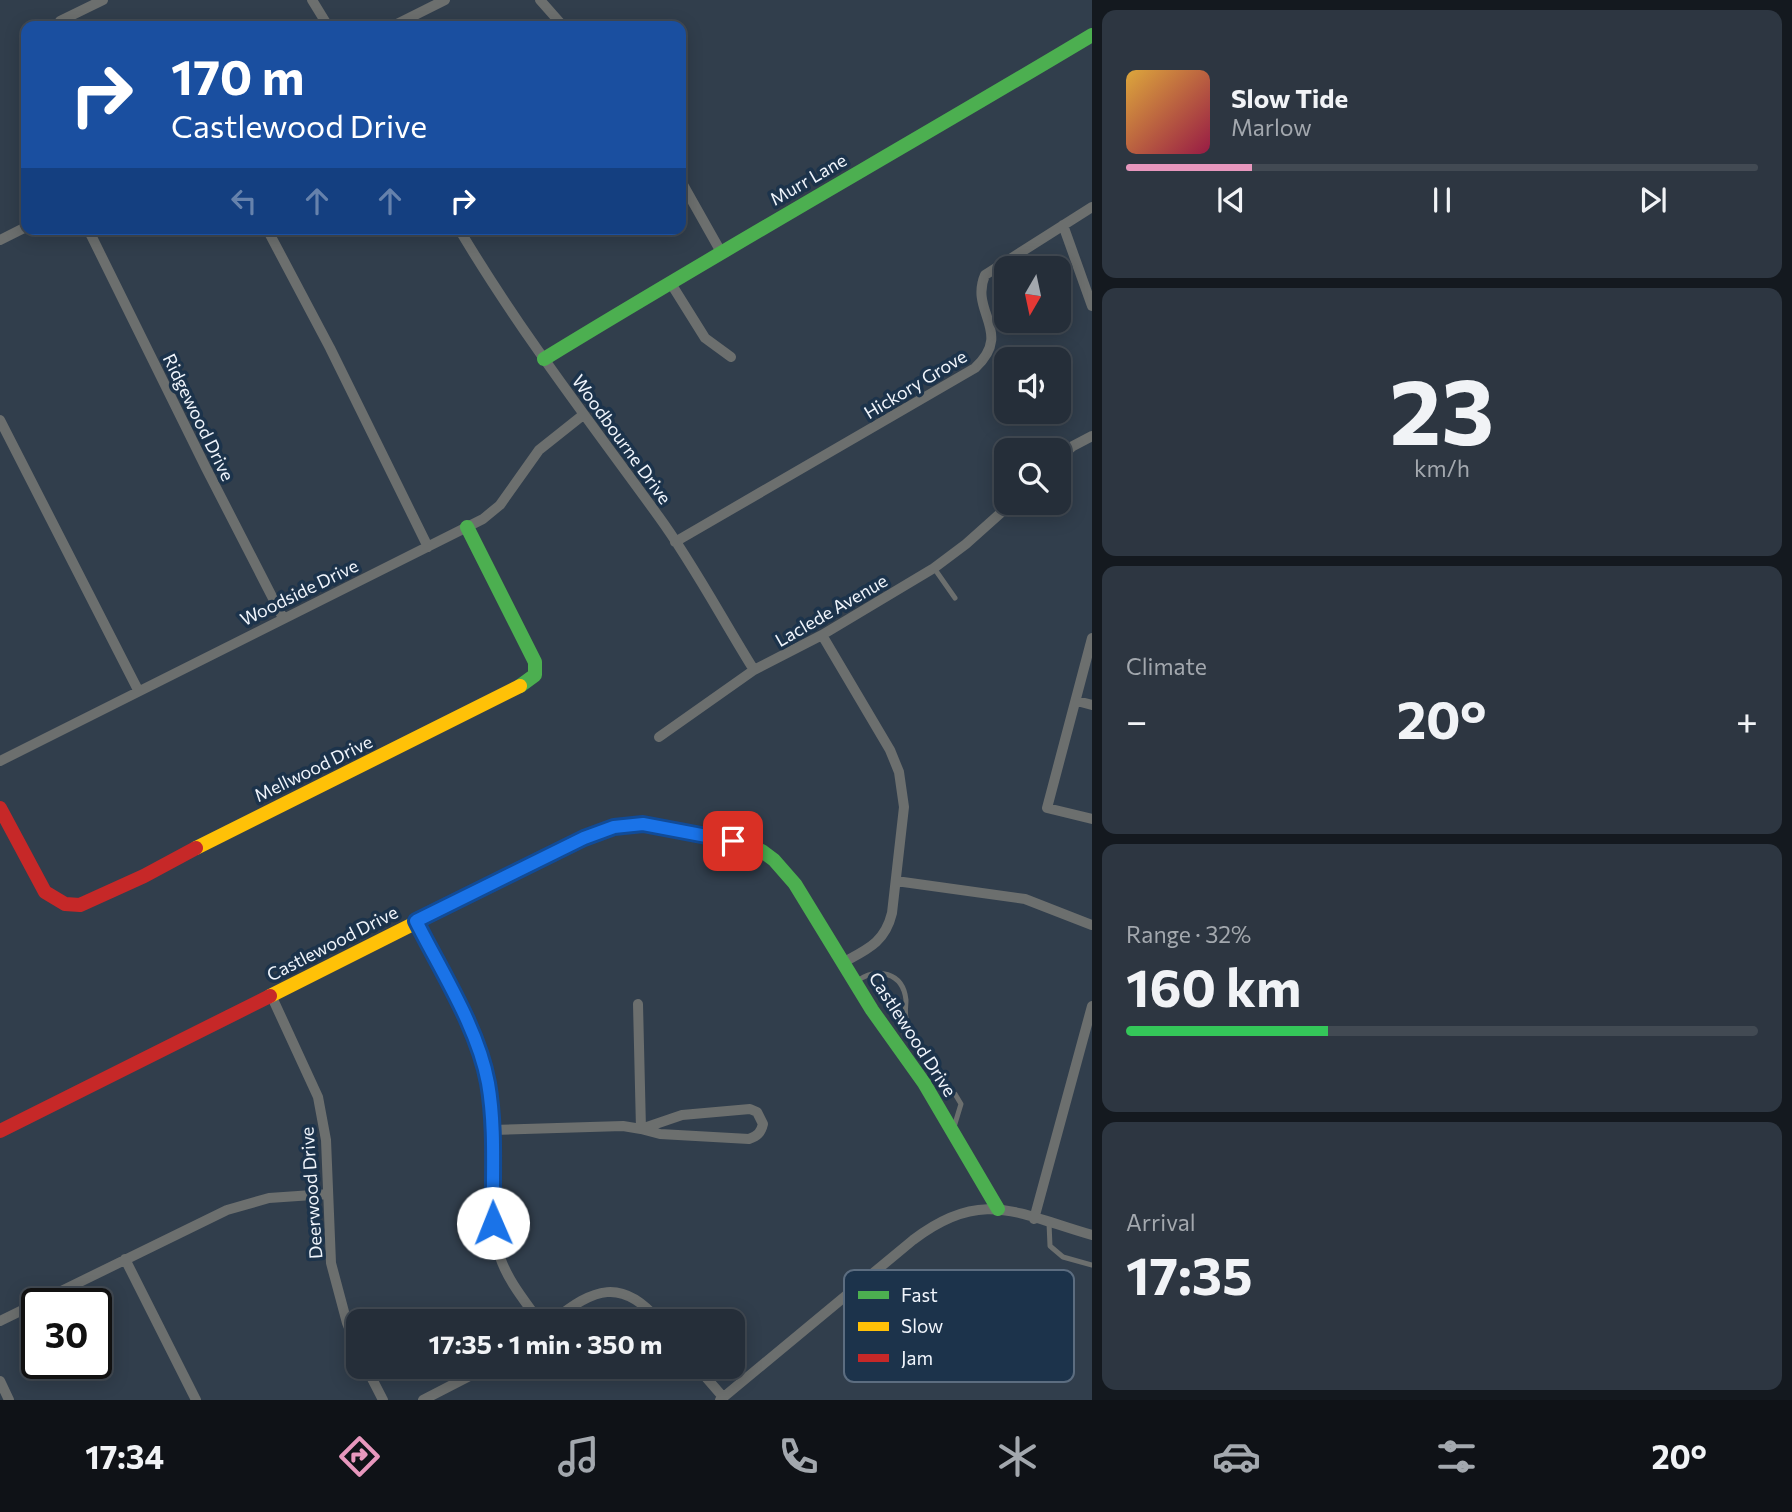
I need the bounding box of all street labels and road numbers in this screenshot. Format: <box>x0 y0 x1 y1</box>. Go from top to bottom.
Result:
street label: Murr Lane <box>766 148 850 210</box>
street label: Hickory Grove <box>860 345 970 423</box>
street label: Ridgewood Drive <box>159 350 239 484</box>
street label: Woodbourne Drive <box>568 370 676 508</box>
street label: Woodside Drive <box>236 554 362 630</box>
street label: Laclede Avenue <box>771 569 891 651</box>
street label: Mellwood Drive <box>250 730 376 806</box>
street label: Castlewood Drive <box>263 901 401 985</box>
street label: Castlewood Drive <box>865 968 961 1100</box>
street label: Deerwood Drive <box>295 1126 327 1260</box>

